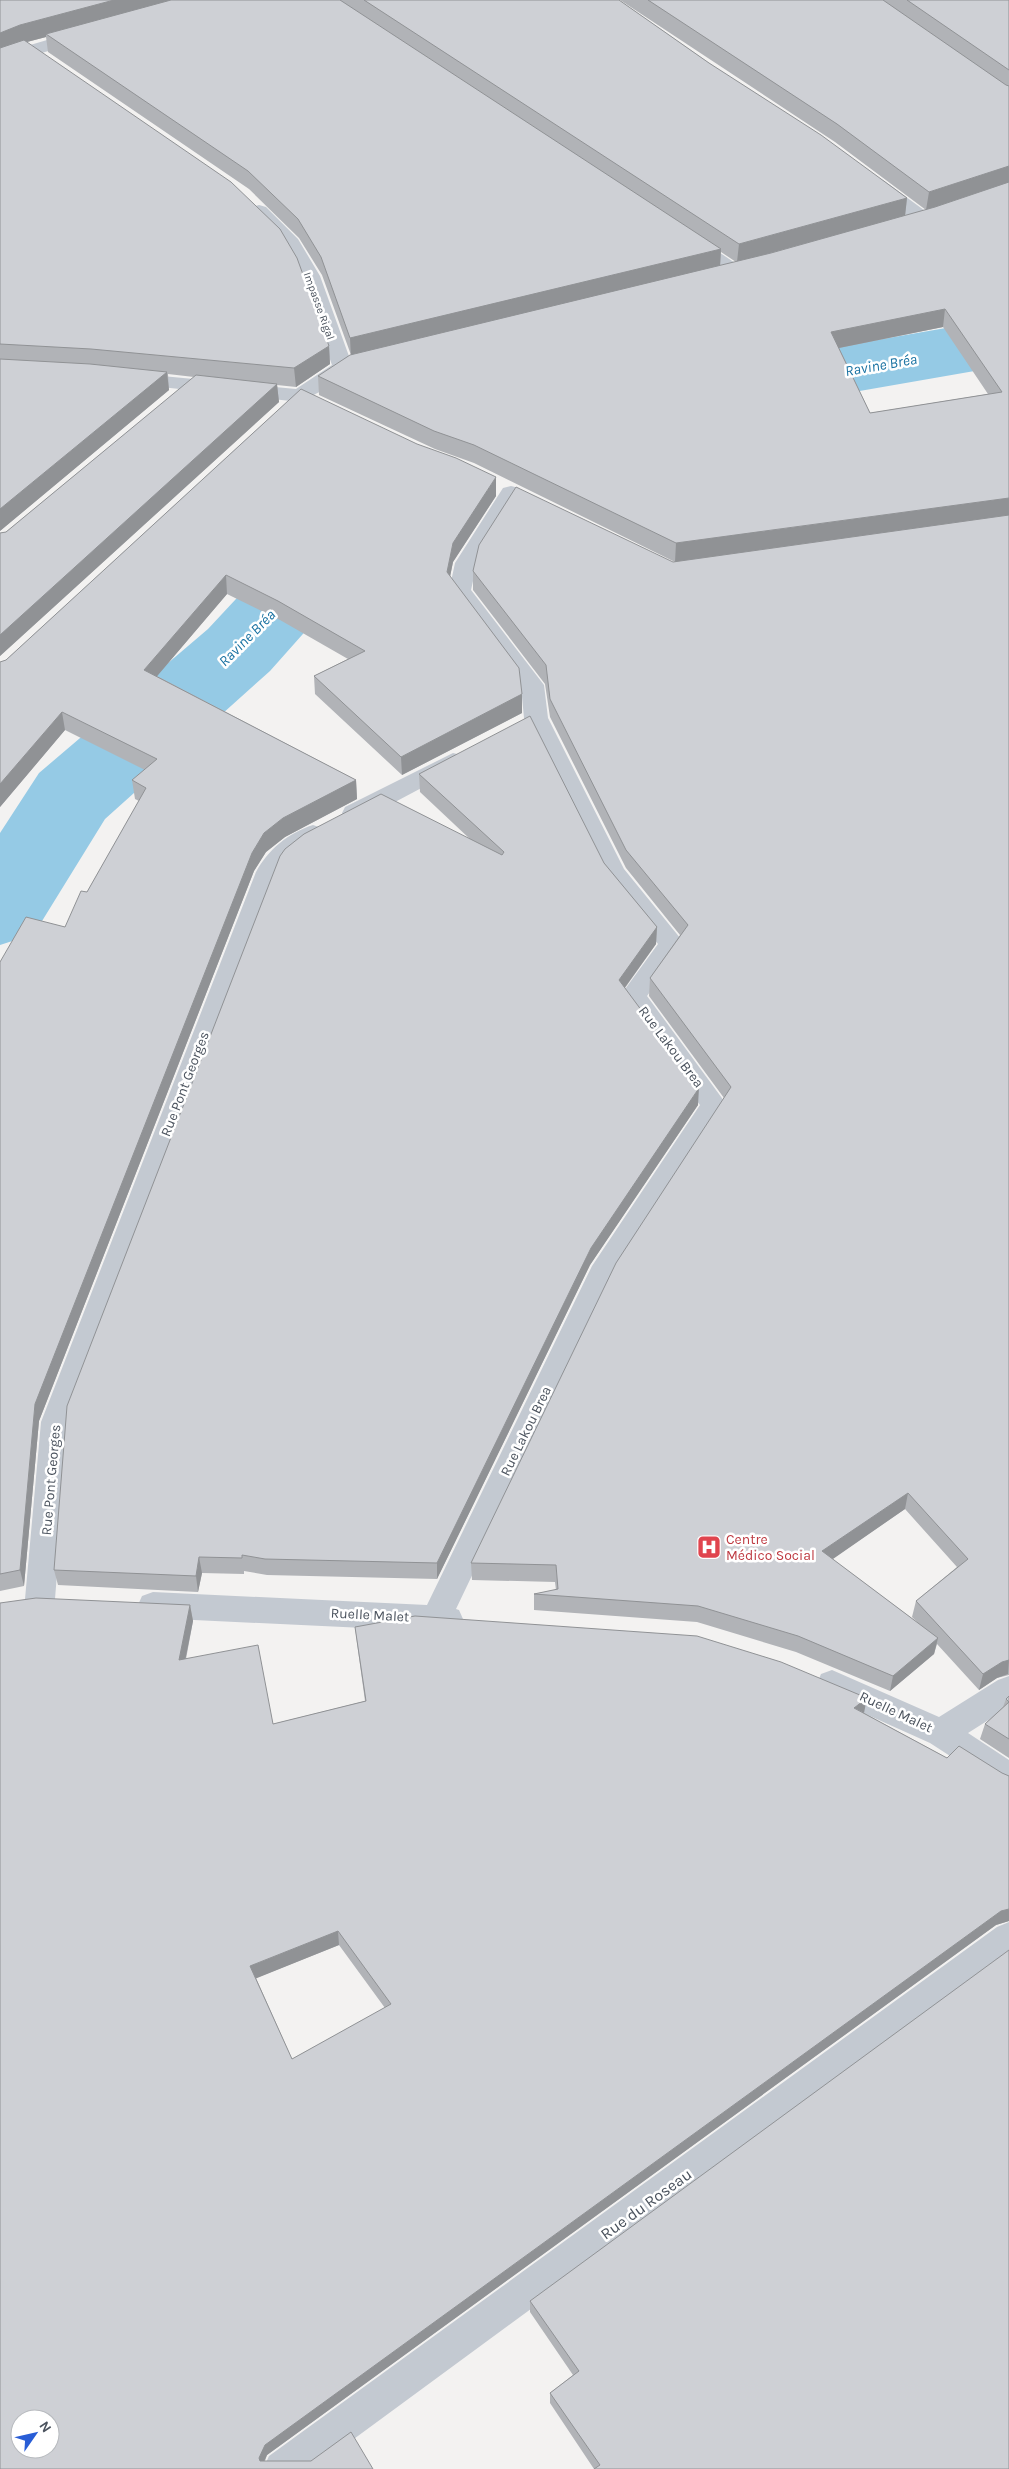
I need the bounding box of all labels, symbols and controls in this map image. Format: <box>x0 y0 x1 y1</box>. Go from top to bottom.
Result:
street label: Impasse Rigal <box>301 270 337 342</box>
water label: Ravine Bréa <box>843 350 919 380</box>
water label: Ravine Bréa <box>215 606 279 670</box>
street label: Rue Lakou Brea <box>635 1003 707 1091</box>
street label: Rue Pont Georges <box>157 1029 213 1139</box>
street label: Rue Lakou Brea <box>497 1383 555 1479</box>
street label: Rue Pont Georges <box>38 1424 64 1536</box>
place label: Centre Médico Social <box>726 1531 815 1564</box>
hospital icon: Centre Médico Social <box>696 1534 722 1560</box>
street label: Ruelle Malet <box>330 1604 410 1626</box>
street label: Ruelle Malet <box>857 1688 935 1736</box>
street label: Rue du Roseau <box>597 2165 695 2243</box>
north arrow <box>10 2409 60 2459</box>
text: N <box>36 2418 55 2436</box>

